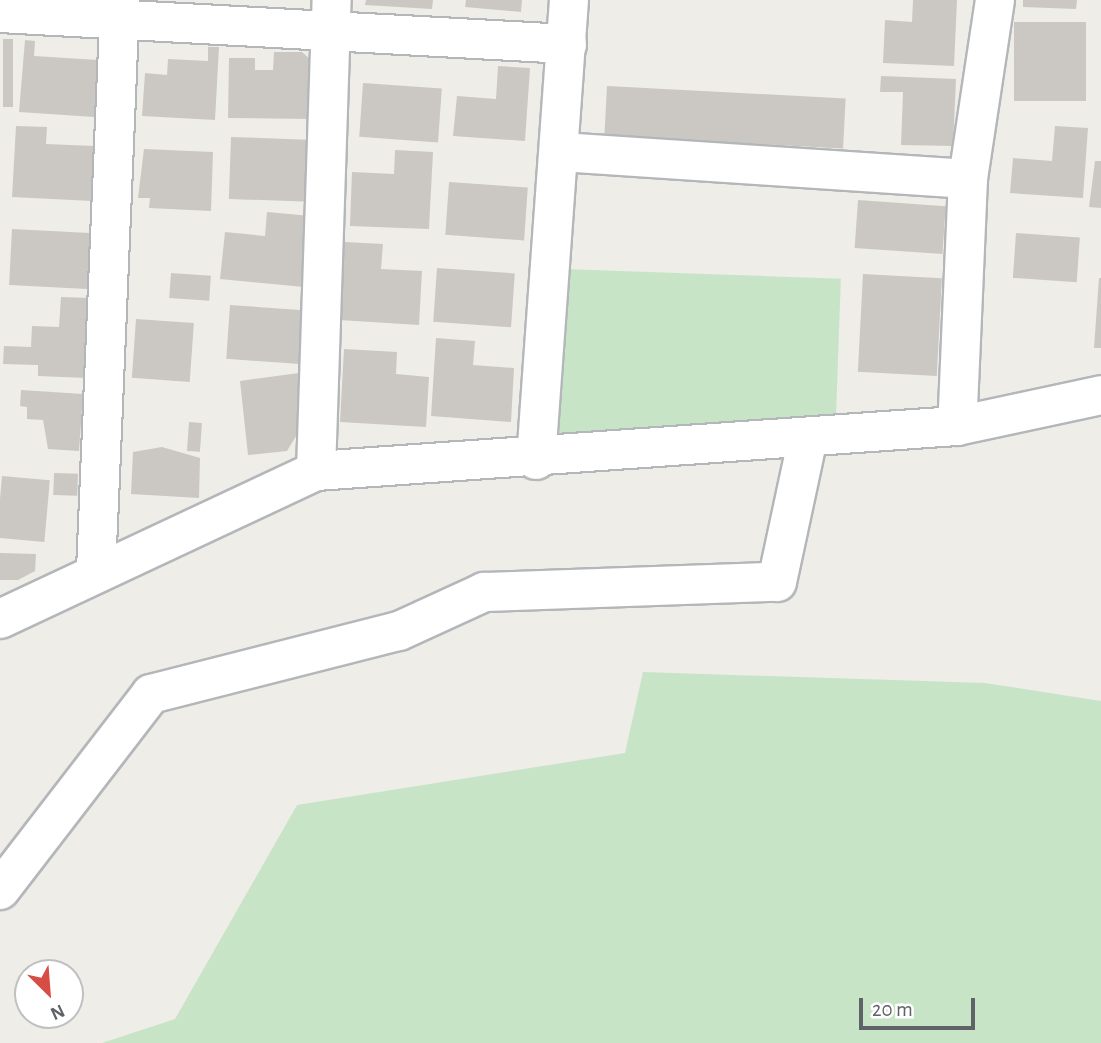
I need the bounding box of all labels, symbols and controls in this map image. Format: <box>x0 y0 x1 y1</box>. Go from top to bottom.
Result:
north arrow <box>14 959 84 1029</box>
scale bar <box>863 984 978 1028</box>
text: 20 m <box>872 999 913 1020</box>
text: N <box>47 1000 67 1023</box>

